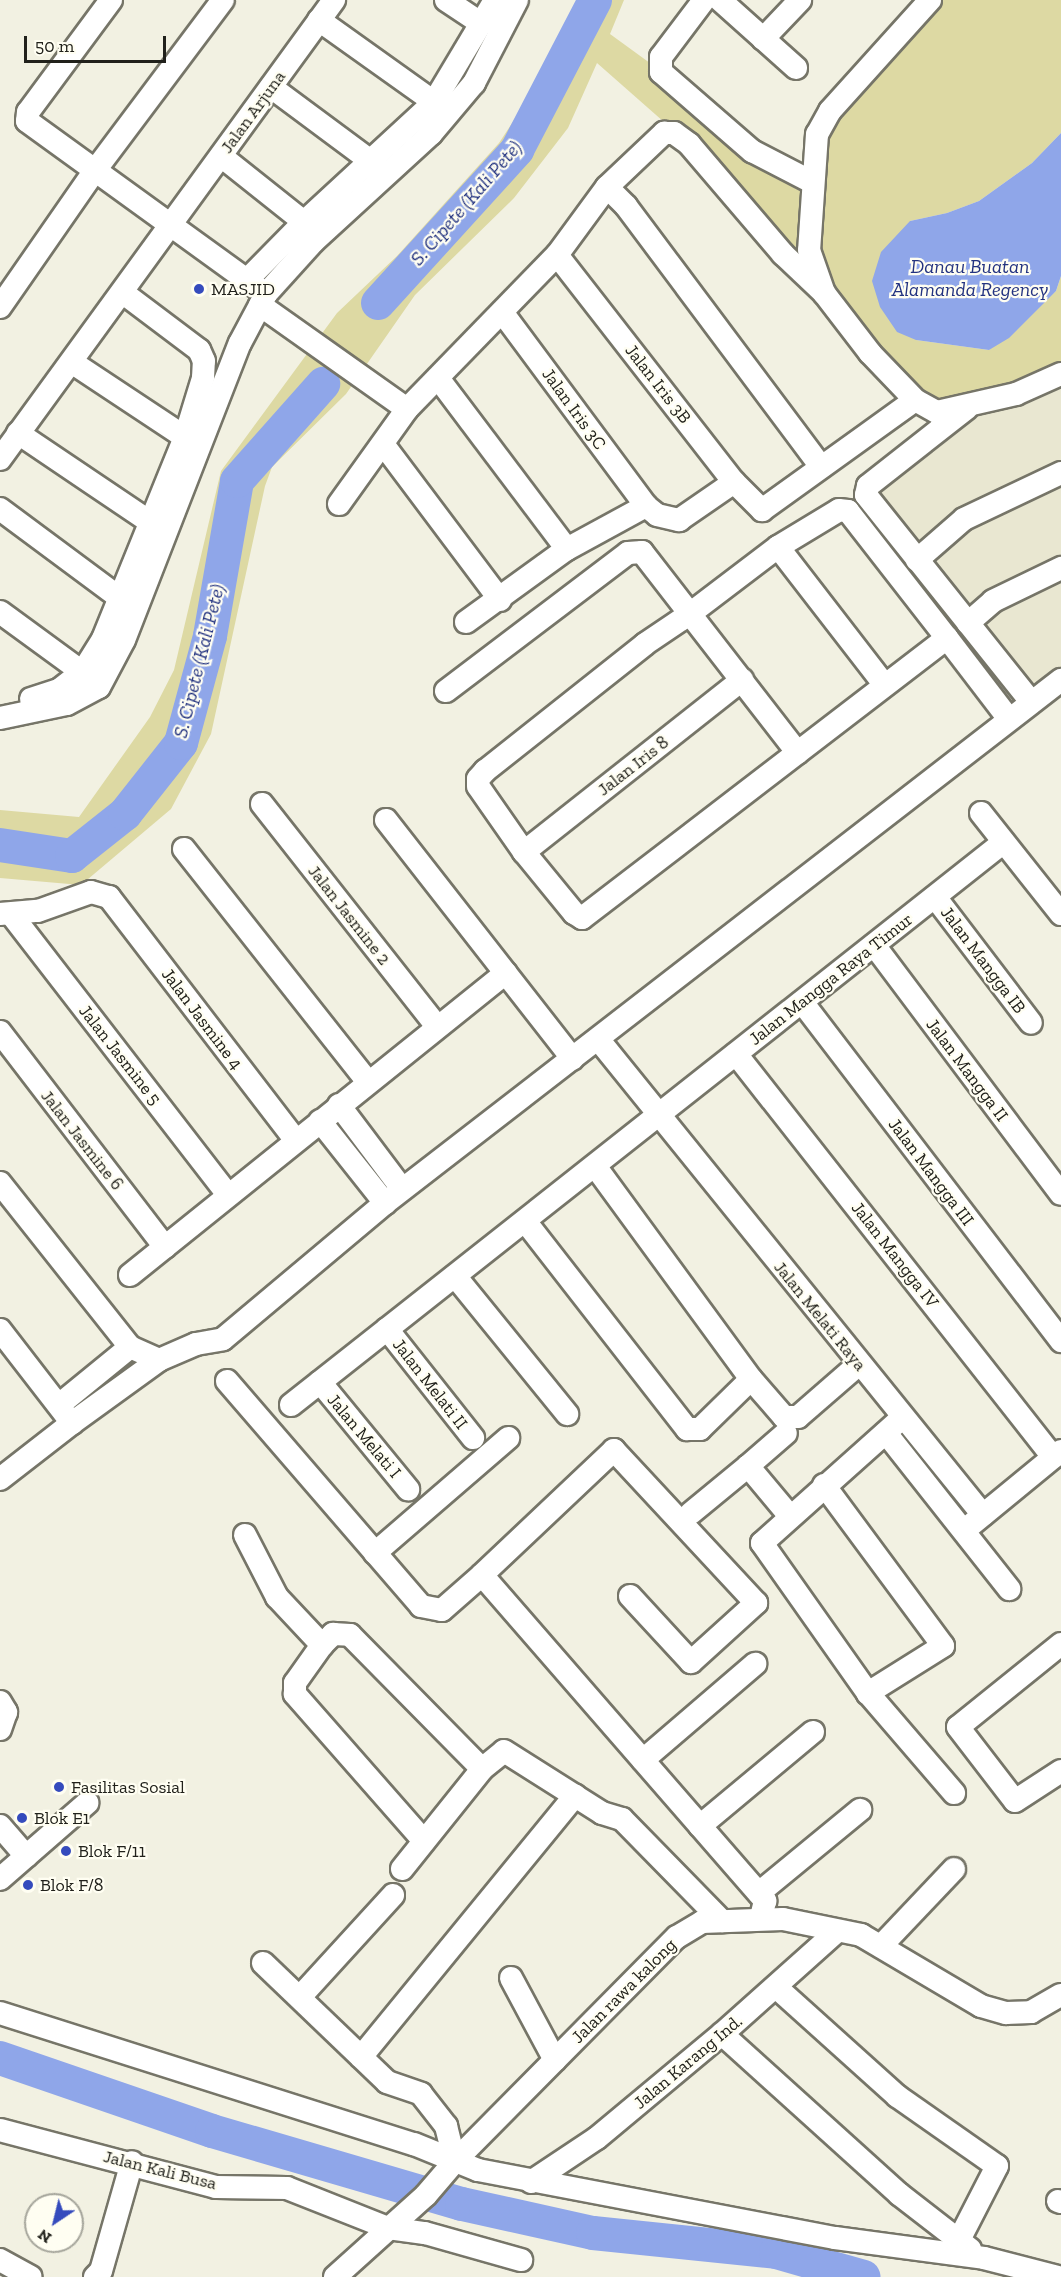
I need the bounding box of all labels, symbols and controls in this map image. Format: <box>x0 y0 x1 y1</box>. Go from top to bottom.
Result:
scale bar <box>27 24 170 62</box>
text: 50 m <box>35 35 74 57</box>
street label: Jalan Arjuna <box>216 66 290 158</box>
water label: S. Cipete (Kali Pete) <box>405 136 527 270</box>
water label: Danau Buatan Alamanda Regency <box>892 255 1048 302</box>
place label: MASJID <box>211 278 275 300</box>
marker: MASJID <box>192 282 206 296</box>
street label: Jalan Iris 3B <box>620 340 696 428</box>
street label: Jalan Iris 3C <box>537 364 611 454</box>
water label: S. Cipete (Kali Pete) <box>168 582 230 740</box>
street label: Jalan Iris 8 <box>593 732 673 800</box>
street label: Jalan Jasmine 2 <box>303 861 395 969</box>
street label: Jalan Mangga IB <box>936 902 1030 1018</box>
street label: Jalan Mangga Raya Timur <box>745 908 917 1050</box>
street label: Jalan Jasmine 4 <box>157 964 247 1074</box>
street label: Jalan Jasmine 5 <box>74 1001 166 1109</box>
street label: Jalan Mangga II <box>921 1014 1013 1126</box>
street label: Jalan Jasmine 6 <box>36 1085 128 1195</box>
street label: Jalan Mangga III <box>884 1114 978 1230</box>
street label: Jalan Mangga IV <box>847 1198 943 1312</box>
street label: Jalan Melati Raya <box>769 1257 871 1375</box>
street label: Jalan Melati II <box>388 1334 472 1434</box>
street label: Jalan Melati I <box>323 1389 405 1483</box>
place label: Fasilitas Sosial <box>71 1776 185 1798</box>
marker: Fasilitas Sosial <box>52 1780 66 1794</box>
place label: Blok E1 <box>34 1807 90 1829</box>
marker: Blok E1 <box>15 1811 29 1825</box>
place label: Blok F/11 <box>78 1840 146 1862</box>
marker: Blok F/11 <box>59 1844 73 1858</box>
place label: Blok F/8 <box>40 1874 104 1896</box>
marker: Blok F/8 <box>21 1878 35 1892</box>
street label: Jalan rawa kalong <box>567 1934 681 2048</box>
street label: Jalan Karang Ind. <box>629 2010 747 2114</box>
street label: Jalan Kali Busa <box>101 2145 219 2195</box>
north arrow <box>24 2193 84 2253</box>
text: N <box>34 2225 55 2248</box>

